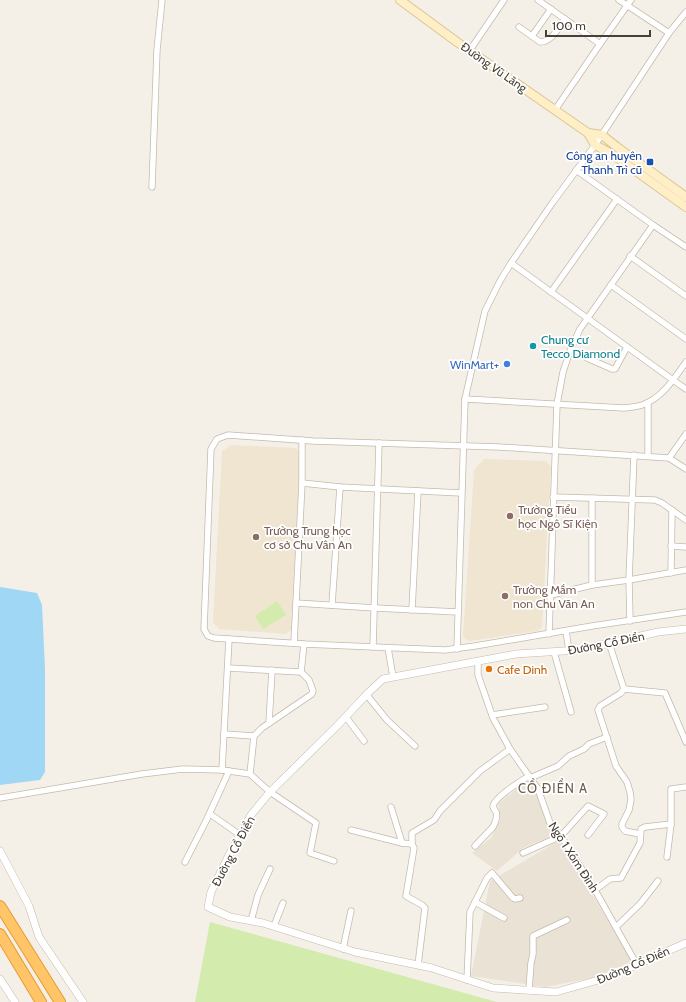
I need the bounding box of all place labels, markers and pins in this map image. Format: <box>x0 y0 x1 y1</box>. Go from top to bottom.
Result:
place label: Công an huyên Thanh Trì cũ <box>566 148 642 177</box>
marker: Công an huyên Thanh Trì cũ <box>645 157 655 167</box>
place label: Chung cư Tecco Diamond <box>541 332 620 361</box>
marker: Chung cư Tecco Diamond <box>528 341 538 351</box>
place label: WinMart+ <box>450 357 499 372</box>
marker: WinMart+ <box>502 359 512 369</box>
place label: Trường Tiểu học Ngô Sĩ Kiện <box>518 502 598 531</box>
marker: Trường Tiểu học Ngô Sĩ Kiện <box>505 511 515 521</box>
place label: Trường Trung học cơ sở Chu Vân An <box>264 523 352 552</box>
marker: Trường Trung học cơ sở Chu Vân An <box>251 532 261 542</box>
place label: Trường Mầm non Chu Văn An <box>513 582 595 611</box>
marker: Trường Mầm non Chu Văn An <box>500 591 510 601</box>
place label: Cafe Dinh <box>497 662 547 677</box>
marker: Cafe Dinh <box>484 664 494 674</box>

